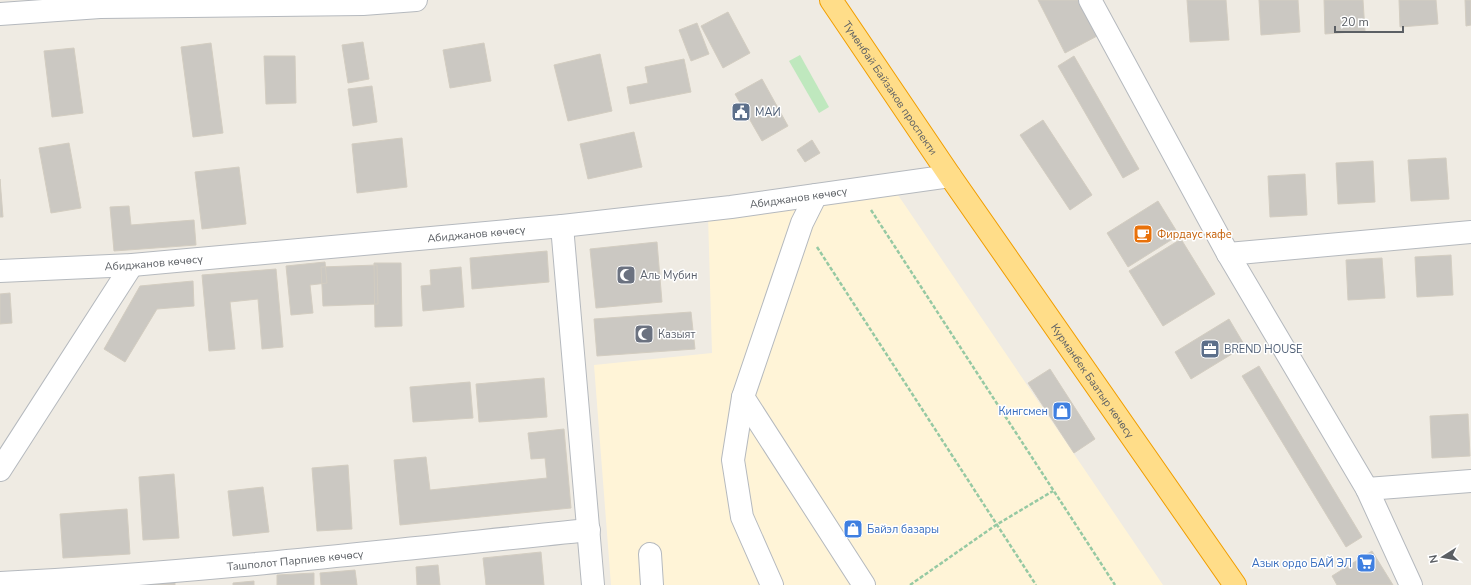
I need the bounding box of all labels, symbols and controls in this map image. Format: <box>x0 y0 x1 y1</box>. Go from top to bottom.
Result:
scale bar <box>1335 8 1403 34</box>
text: 20 m <box>1341 14 1369 30</box>
street label: Түмөнбай Байзаков проспекти <box>839 18 941 158</box>
public building icon: МАИ <box>730 101 752 123</box>
place label: МАИ <box>755 105 781 120</box>
street label: Абиджанов көчөсү <box>749 184 848 212</box>
street label: Абиджанов көчөсү <box>427 222 526 246</box>
cafe icon: Фирдаус кафе <box>1132 223 1154 245</box>
place label: Фирдаус кафе <box>1157 227 1232 242</box>
street label: Абиджанов көчөсү <box>104 252 204 274</box>
mosque icon: Аль Мубин <box>615 264 637 286</box>
place label: Аль Мубин <box>640 268 697 283</box>
street label: Курманбек Баатыр көчөсү <box>1047 321 1138 441</box>
mosque icon: Казыят <box>633 323 655 345</box>
place label: Казыят <box>658 327 695 342</box>
office icon: BREND HOUSE <box>1199 338 1221 360</box>
place label: BREND HOUSE <box>1224 342 1302 357</box>
shop icon: Кингсмен <box>1051 400 1073 422</box>
place label: Кингсмен <box>998 404 1048 419</box>
shop icon: Байэл базары <box>842 518 864 540</box>
place label: Байэл базары <box>867 522 939 537</box>
north arrow <box>1423 537 1463 577</box>
street label: Ташполот Парпиев көчөсү <box>226 546 364 575</box>
supermarket icon: Азык ордо БАЙ ЭЛ <box>1355 552 1377 574</box>
text: N <box>1426 553 1442 564</box>
place label: Азык ордо БАЙ ЭЛ <box>1252 556 1352 571</box>

